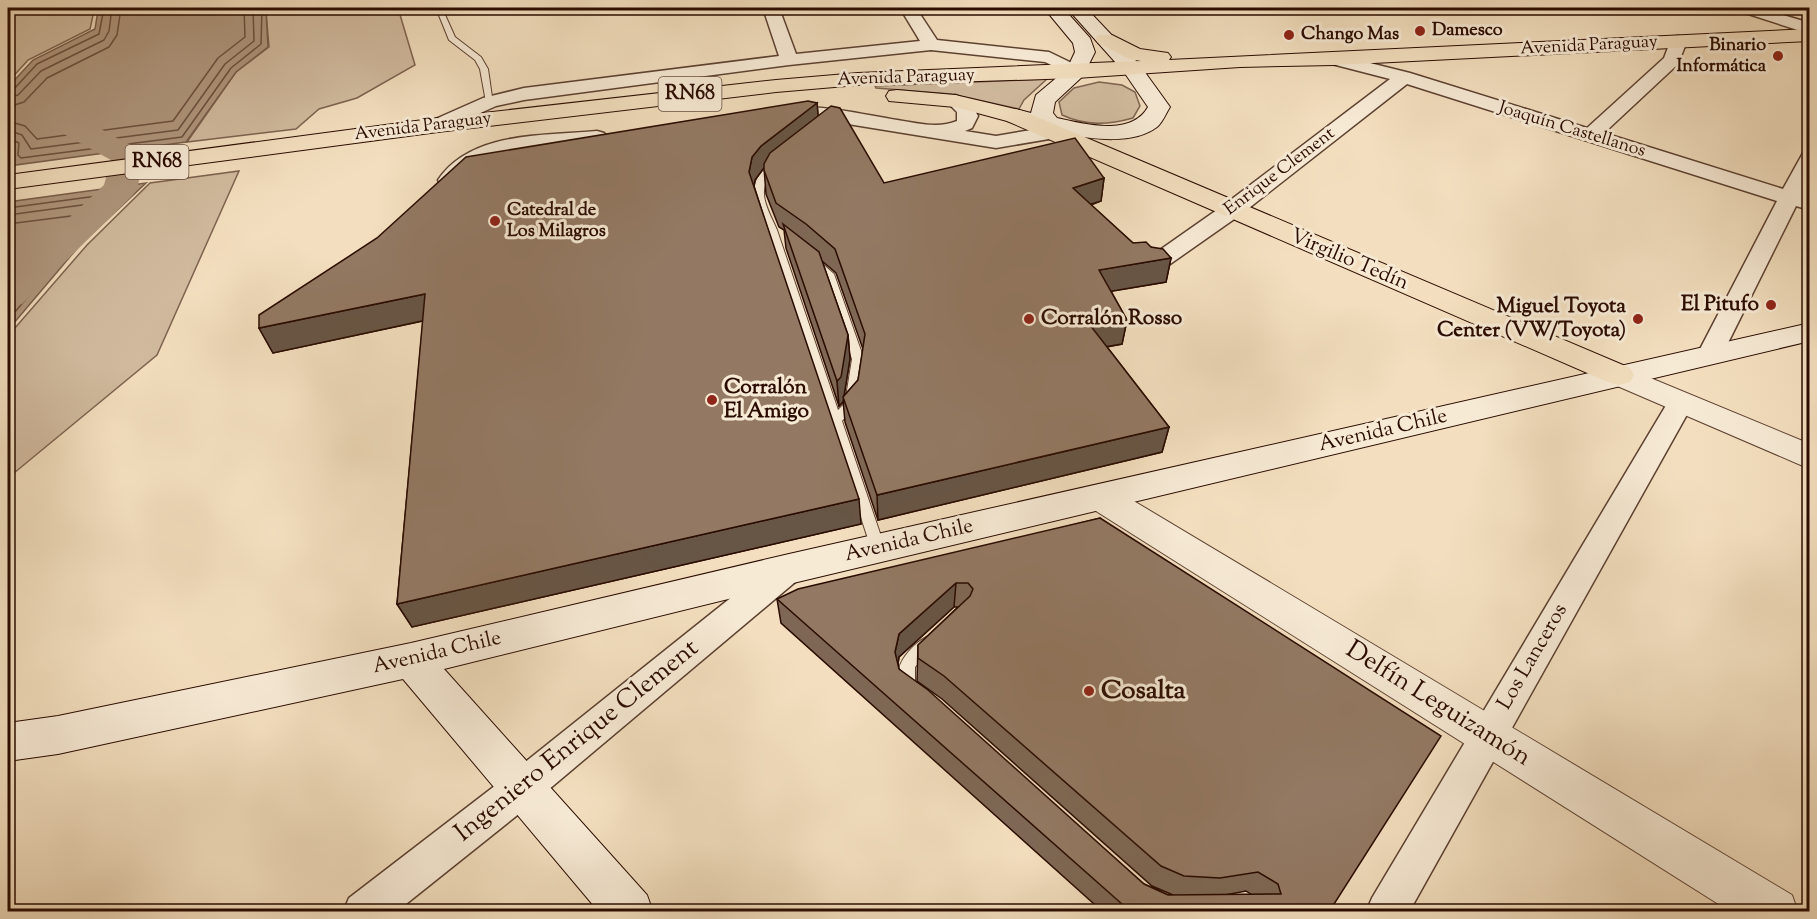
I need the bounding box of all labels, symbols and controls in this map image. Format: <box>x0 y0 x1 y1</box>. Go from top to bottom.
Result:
place label: Damesco <box>1432 18 1503 44</box>
place label: Chango Mas <box>1301 22 1399 48</box>
marker: Damesco <box>1413 24 1427 38</box>
marker: Chango Mas <box>1282 28 1296 42</box>
street label: Avenida Paraguay <box>1520 29 1659 63</box>
place label: Binario Informática <box>1676 33 1767 80</box>
marker: Binario Informática <box>1771 49 1785 63</box>
street label: Avenida Paraguay <box>837 63 975 93</box>
road number: RN68 <box>658 77 722 111</box>
street label: Joaquín Castellanos <box>1494 95 1649 165</box>
street label: Avenida Paraguay <box>353 106 493 148</box>
street label: Enrique Clement <box>1219 122 1341 222</box>
road number: RN68 <box>126 145 188 179</box>
place label: Catedral de Los Milagros <box>507 198 606 245</box>
marker: Catedral de Los Milagros <box>488 214 502 228</box>
street label: Virgilio Tedín <box>1285 222 1413 298</box>
place label: El Pitufo <box>1681 290 1760 320</box>
place label: Miguel Toyota Center (VW/Toyota) <box>1437 292 1626 346</box>
marker: El Pitufo <box>1764 298 1778 312</box>
place label: Corralón Rosso <box>1041 304 1183 334</box>
marker: Corralón Rosso <box>1022 312 1036 326</box>
marker: Miguel Toyota Center (VW/Toyota) <box>1631 312 1645 326</box>
place label: Corralón El Amigo <box>724 373 809 427</box>
marker: Corralón El Amigo <box>705 393 719 407</box>
street label: Avenida Chile <box>1316 402 1450 460</box>
street label: Avenida Chile <box>842 512 976 570</box>
street label: Los Lanceros <box>1490 598 1576 716</box>
street label: Avenida Chile <box>370 624 504 682</box>
street label: Ingeniero Enrique Clement <box>447 631 707 851</box>
street label: Delfín Leguizamón <box>1338 632 1538 776</box>
place label: Cosalta <box>1101 673 1186 710</box>
marker: Cosalta <box>1082 684 1096 698</box>

